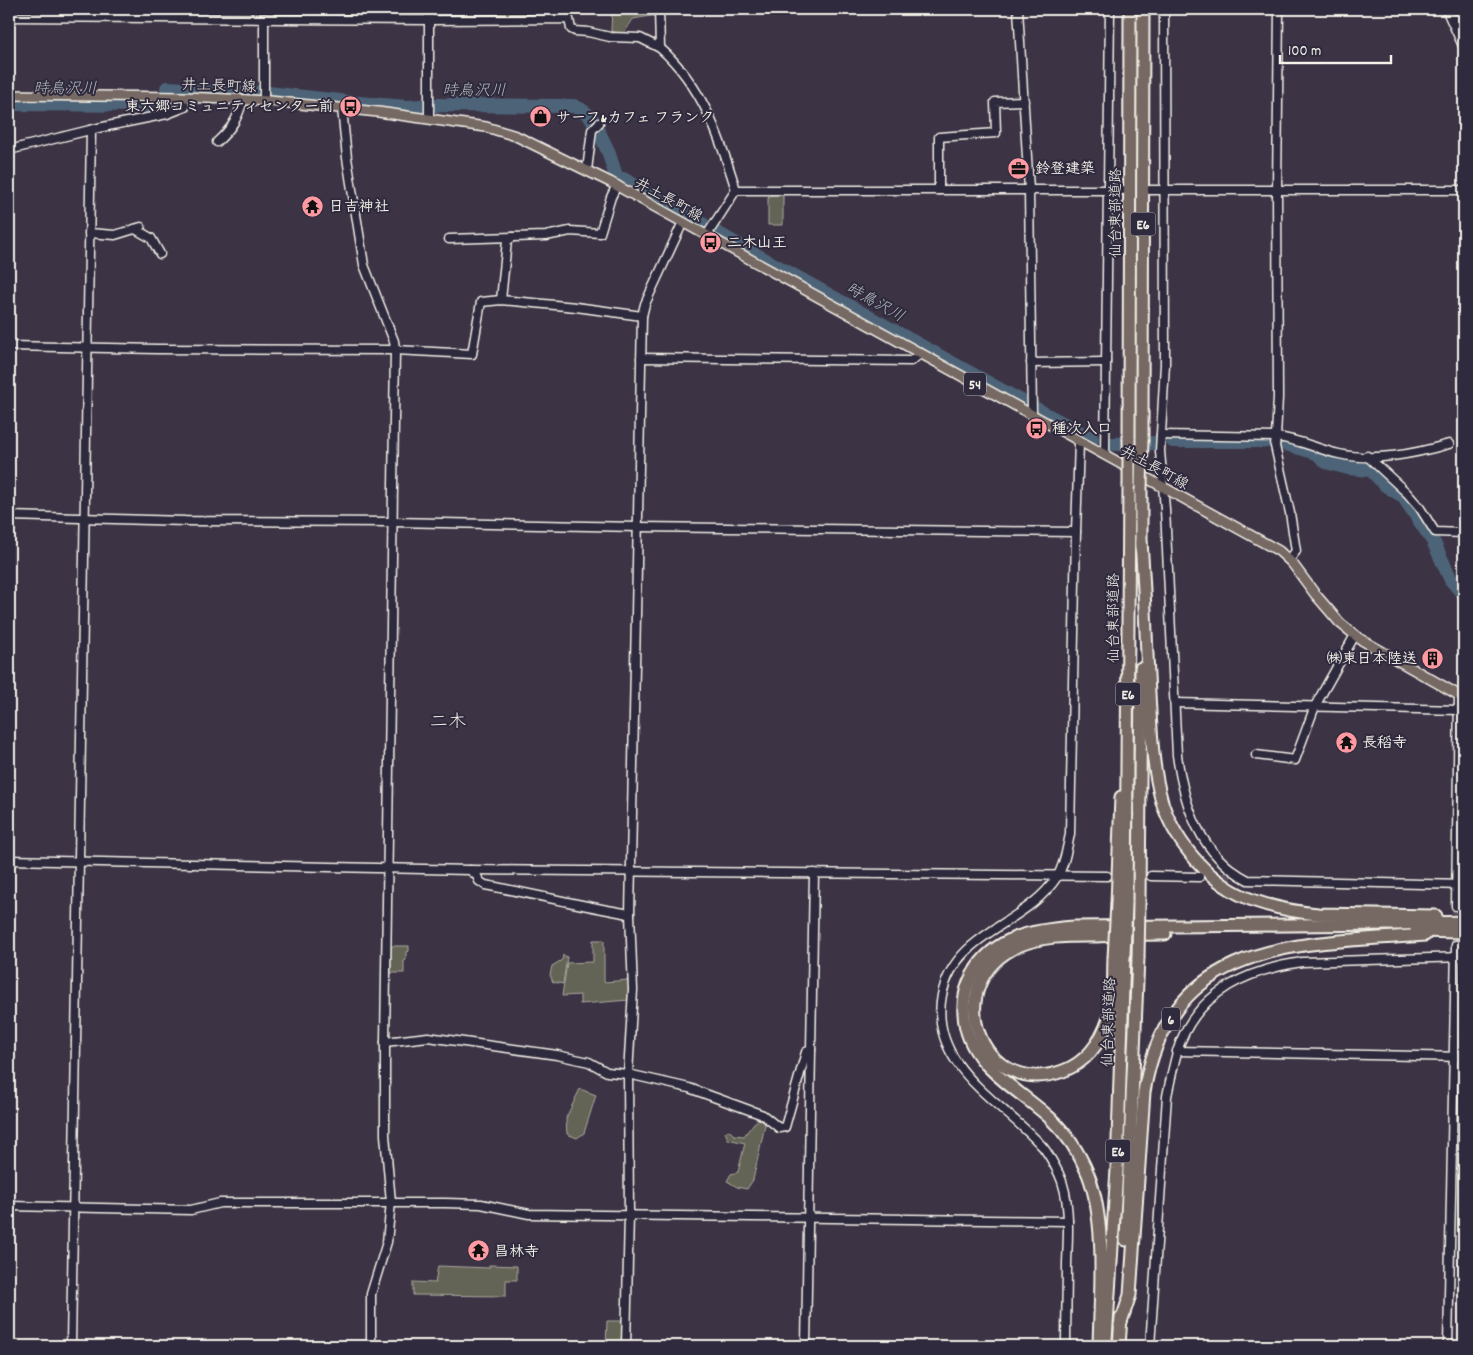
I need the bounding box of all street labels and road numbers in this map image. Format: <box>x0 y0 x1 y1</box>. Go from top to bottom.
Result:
street label: 井土長町線 <box>181 75 257 99</box>
street label: 仙台東部道路 <box>1106 168 1128 258</box>
street label: 井土長町線 <box>630 173 706 229</box>
road number: E6 <box>1130 212 1156 235</box>
road number: 54 <box>964 372 986 396</box>
street label: 井土長町線 <box>1116 441 1192 497</box>
street label: 仙台東部道路 <box>1104 573 1126 663</box>
road number: E6 <box>1116 682 1140 706</box>
street label: 仙台東部道路 <box>1097 977 1123 1067</box>
road number: 6 <box>1162 1008 1180 1030</box>
road number: E6 <box>1106 1140 1130 1162</box>

